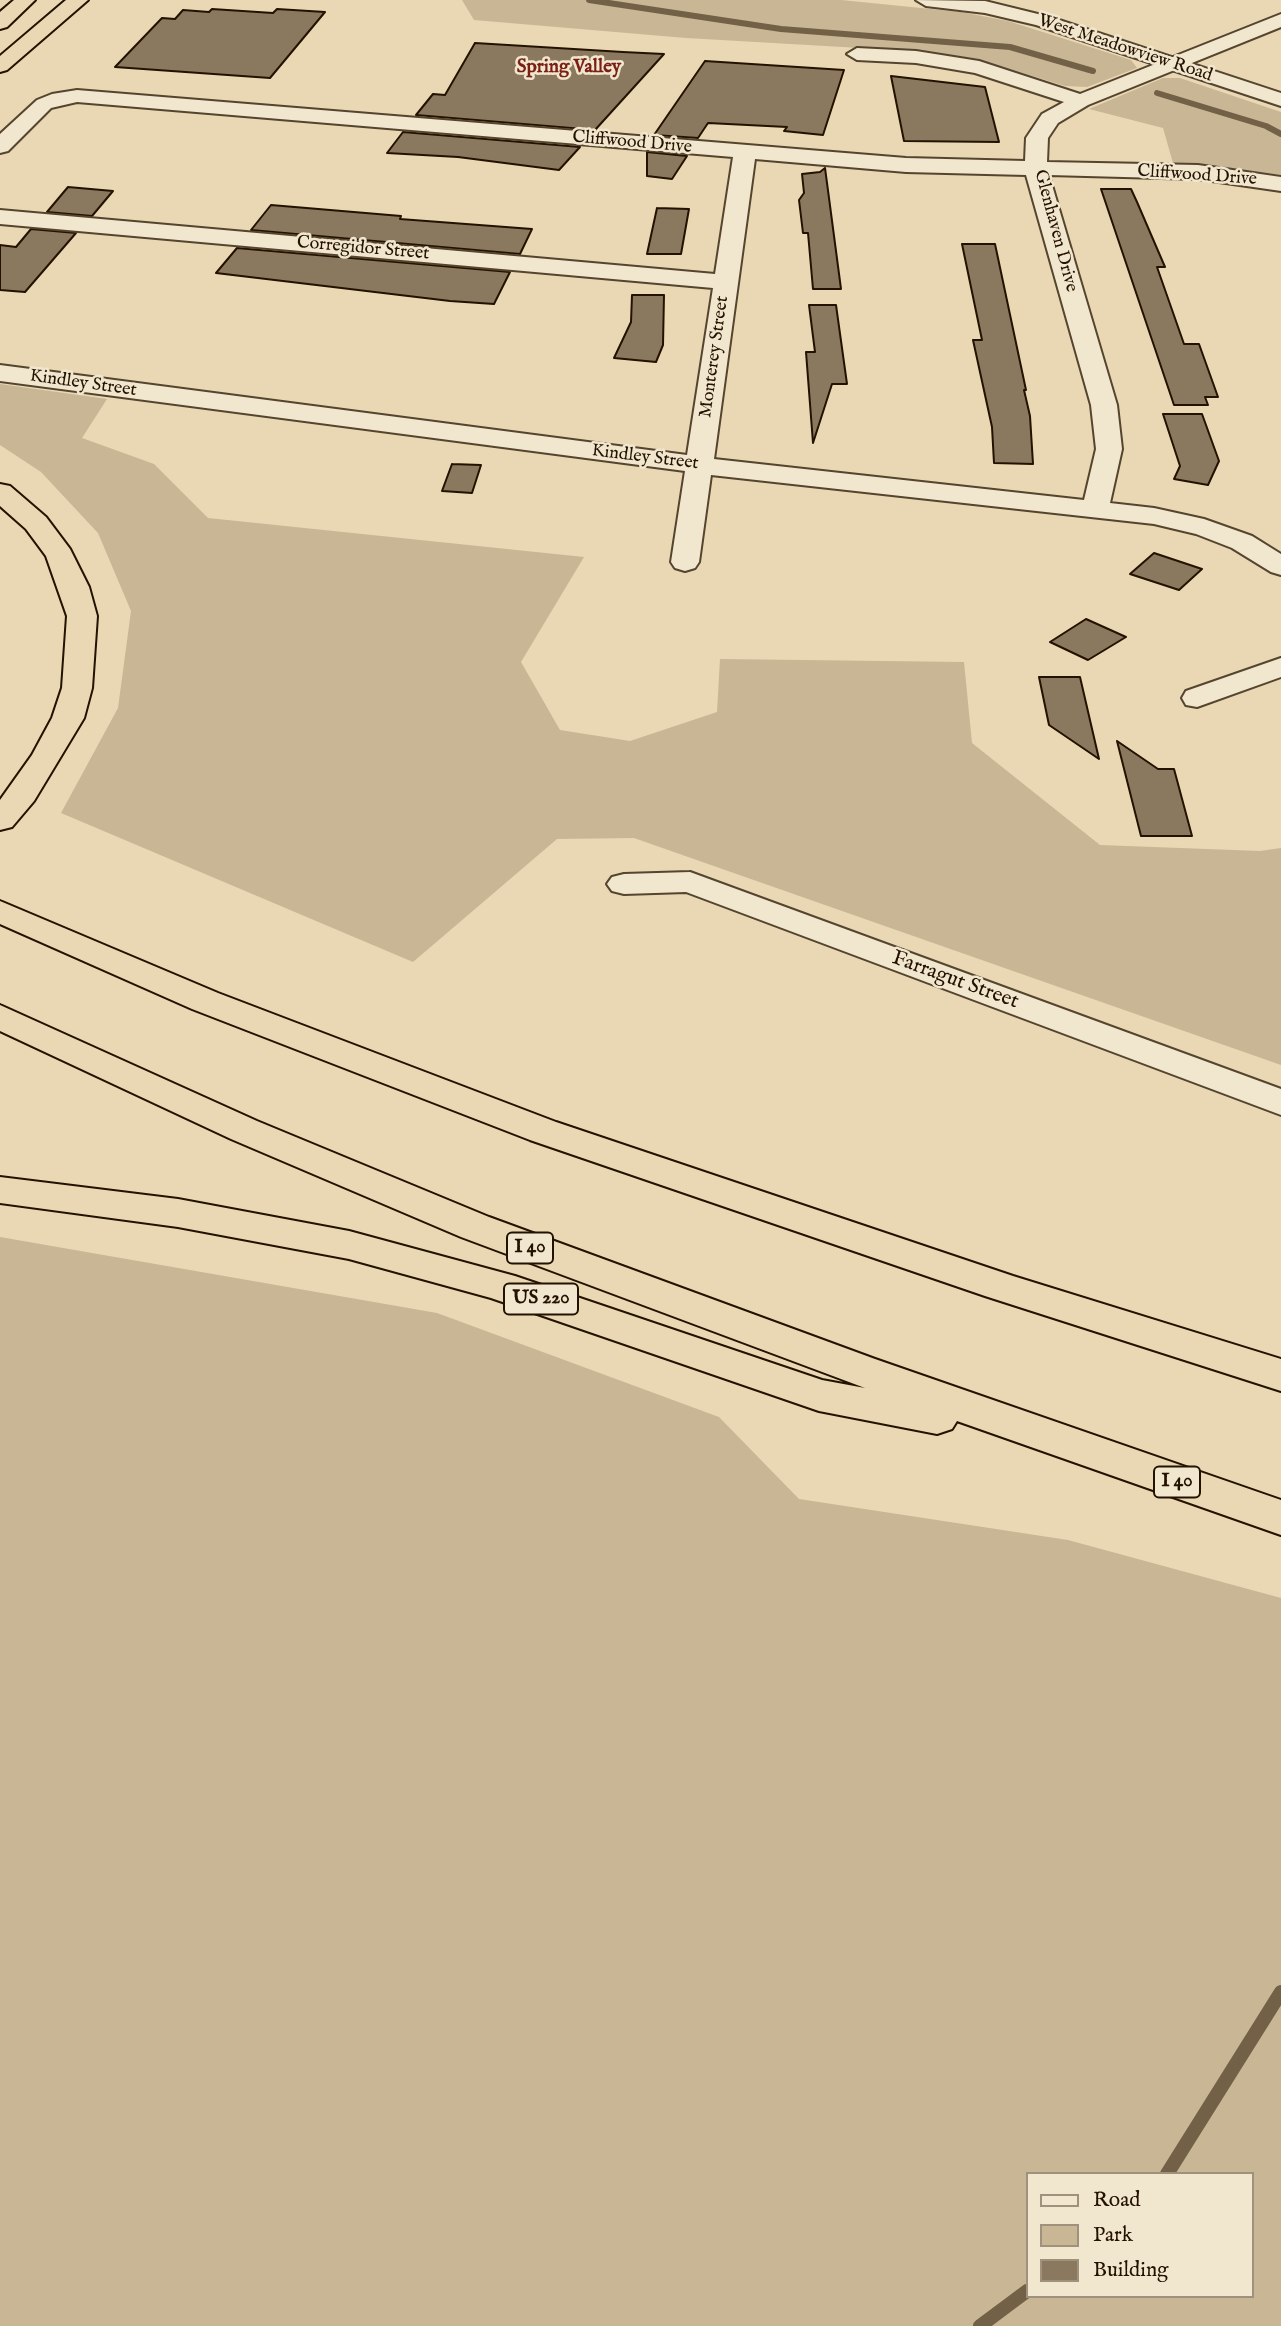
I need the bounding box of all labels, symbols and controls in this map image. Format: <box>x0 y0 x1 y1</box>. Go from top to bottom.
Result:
street label: West Meadowview Road <box>1035 11 1215 87</box>
district label: Spring Valley <box>517 57 621 79</box>
street label: Cliffwood Drive <box>571 127 693 159</box>
street label: Cliffwood Drive <box>1136 161 1258 191</box>
street label: Glenhaven Drive <box>1028 167 1082 295</box>
street label: Corregidor Street <box>296 232 430 266</box>
street label: Monterey Street <box>696 295 734 419</box>
street label: Kindley Street <box>28 366 138 402</box>
street label: Kindley Street <box>590 441 700 475</box>
street label: Farragut Street <box>888 946 1022 1016</box>
road number: I 40 <box>507 1232 553 1264</box>
road number: US 220 <box>504 1284 578 1315</box>
road number: I 40 <box>1154 1466 1200 1498</box>
legend <box>1026 2172 1253 2298</box>
text: Road <box>1093 2187 1140 2214</box>
text: Park <box>1093 2222 1133 2249</box>
text: Building <box>1093 2257 1168 2284</box>

